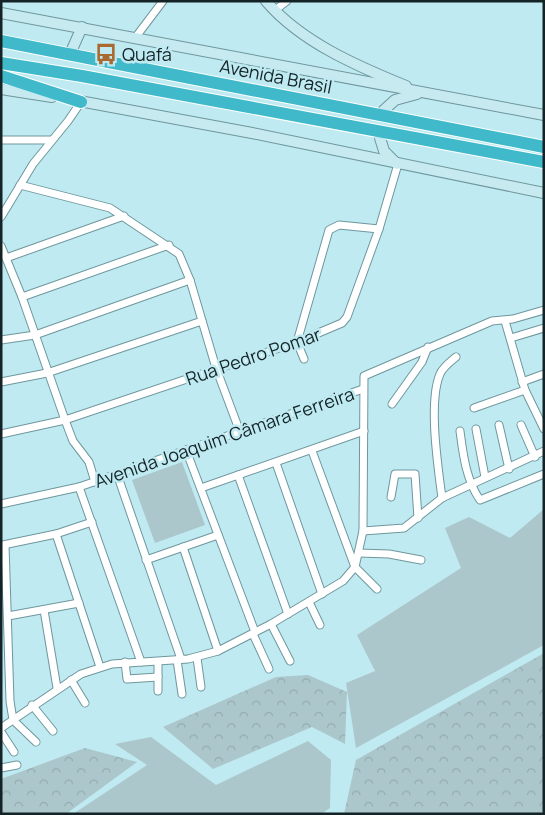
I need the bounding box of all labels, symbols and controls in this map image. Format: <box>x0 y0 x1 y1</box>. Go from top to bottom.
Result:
bus stop icon: Quafá <box>93 41 119 67</box>
place label: Quafá <box>122 42 172 66</box>
street label: Avenida Brasil <box>218 53 334 99</box>
street label: Rua Pedro Pomar <box>182 321 324 390</box>
street label: Avenida Joaquim Câmara Ferreira <box>91 381 357 493</box>

